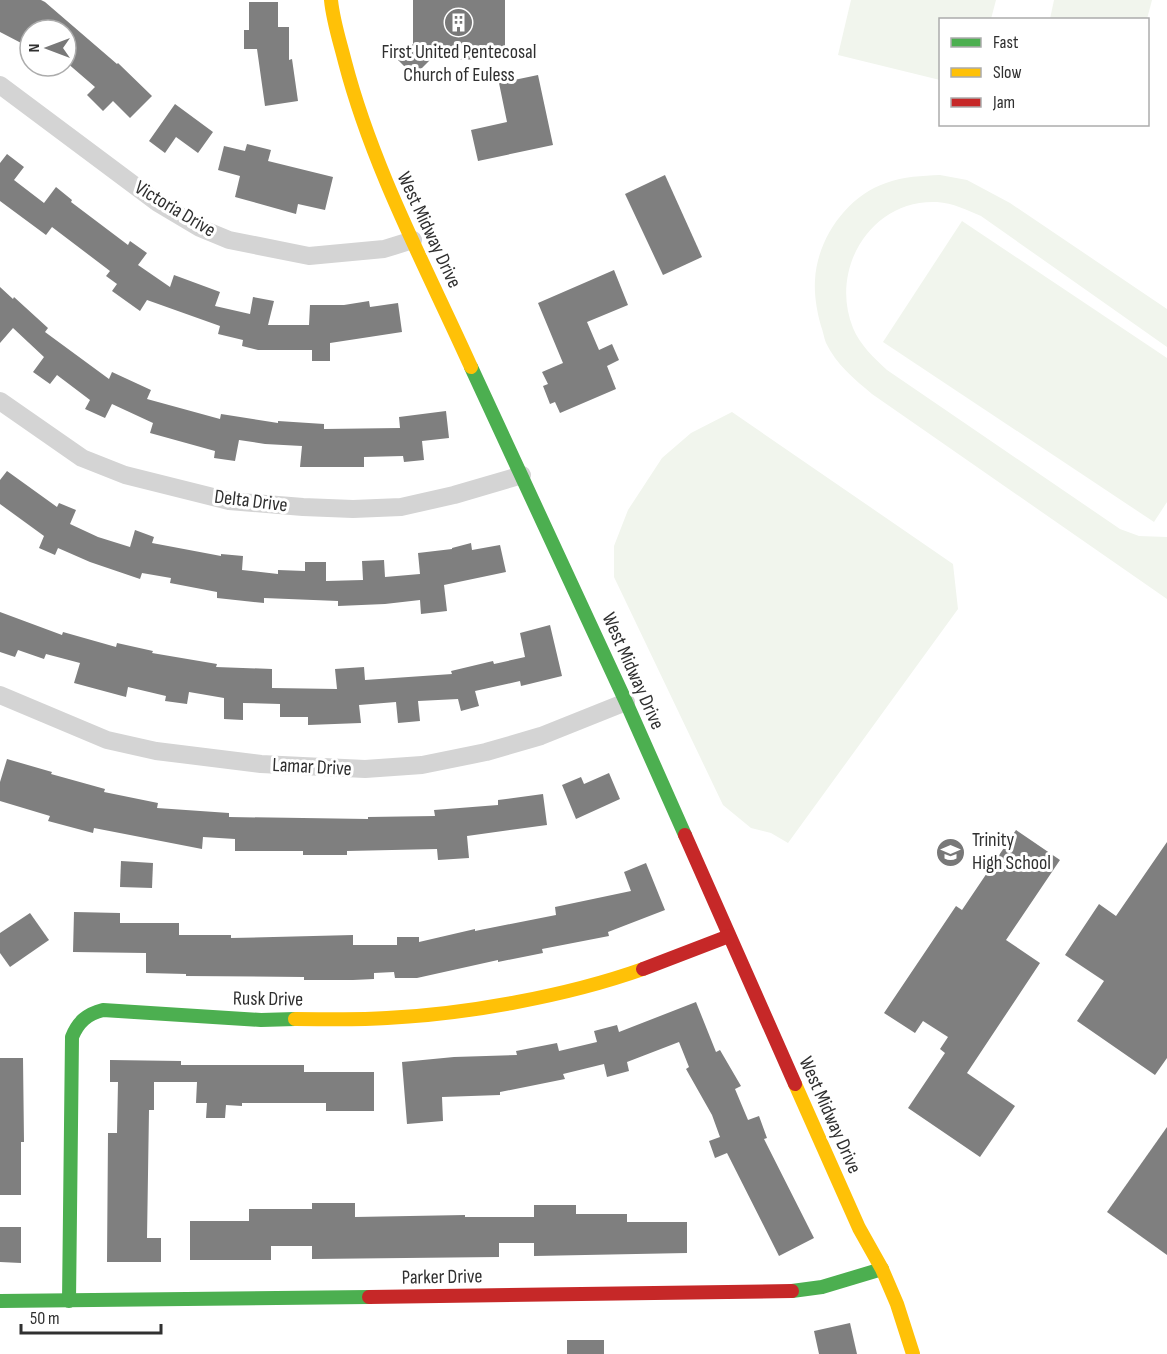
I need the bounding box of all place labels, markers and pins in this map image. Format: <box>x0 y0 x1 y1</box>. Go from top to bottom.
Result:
building icon: First United Pentecosal Church of Euless <box>443 6 475 38</box>
place label: First United Pentecosal Church of Euless <box>381 40 537 87</box>
place label: Trinity High School <box>972 828 1051 875</box>
school or university icon: Trinity High School <box>935 836 967 868</box>

